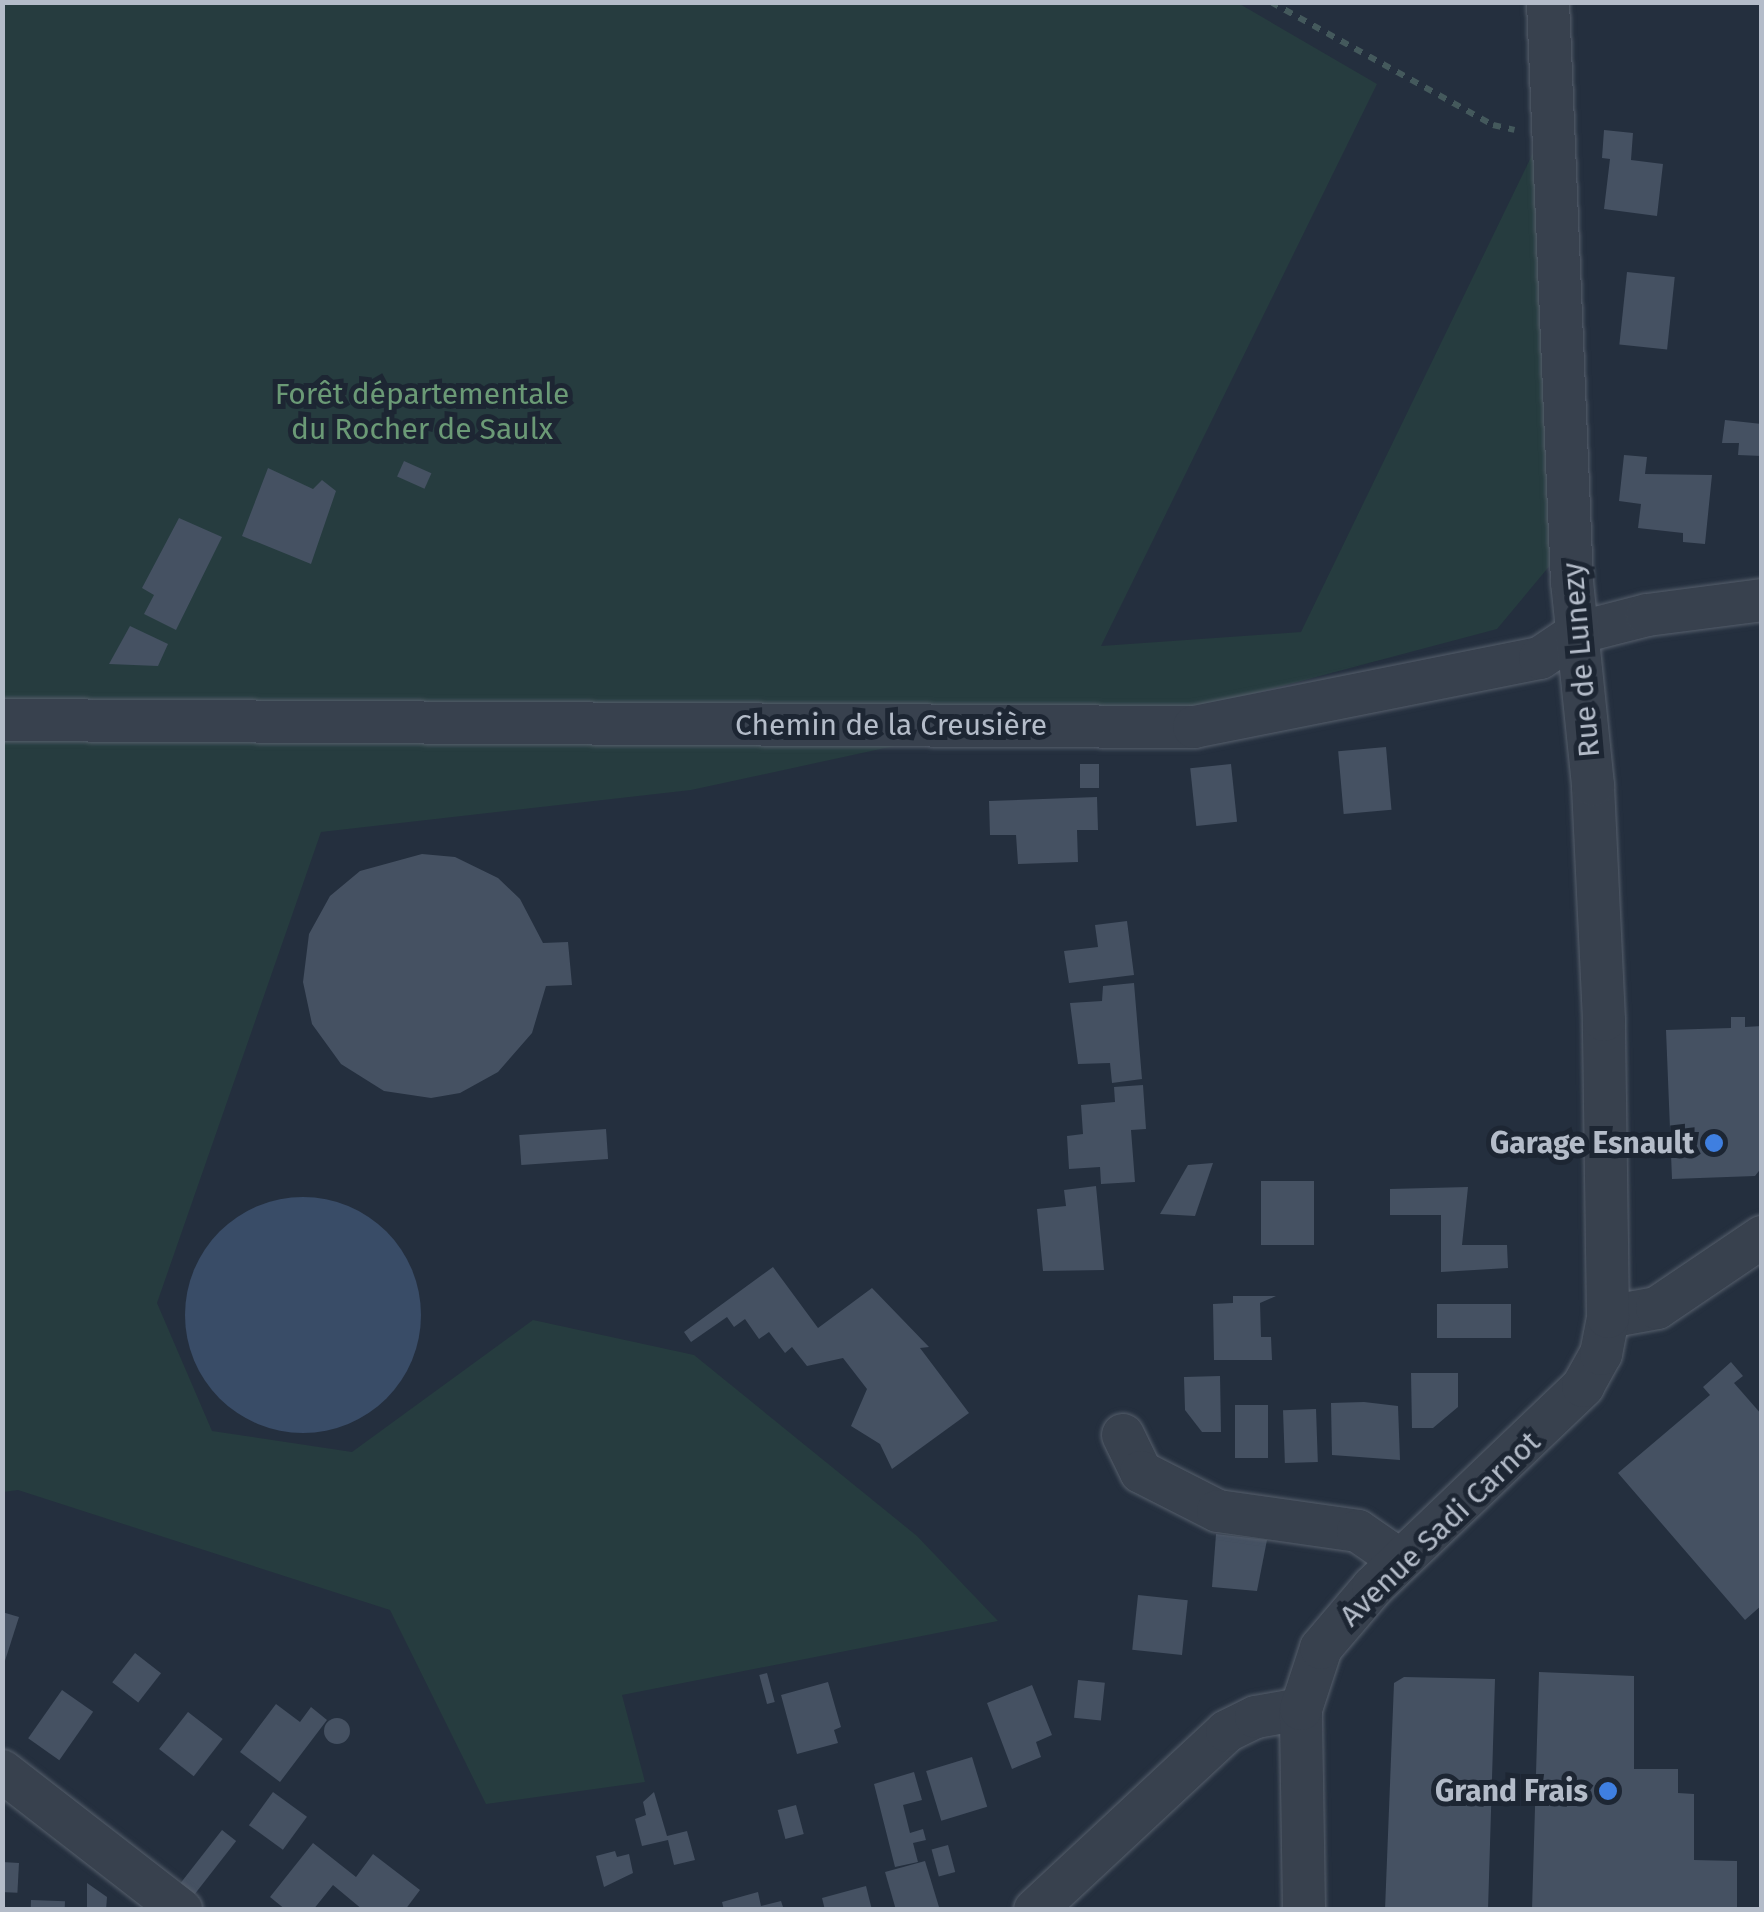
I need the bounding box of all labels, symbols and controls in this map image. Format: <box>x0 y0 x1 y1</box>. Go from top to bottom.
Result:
park label: Forêt départementale du Rocher de Saulx <box>275 376 569 446</box>
street label: Rue de Lunezy <box>1555 561 1607 759</box>
street label: Chemin de la Creusière <box>735 707 1047 743</box>
place label: Garage Esnault <box>1490 1125 1694 1161</box>
marker: Garage Esnault <box>1703 1132 1725 1154</box>
street label: Avenue Sadi Carnot <box>1332 1424 1548 1634</box>
place label: Grand Frais <box>1435 1773 1588 1809</box>
marker: Grand Frais <box>1597 1780 1619 1802</box>

